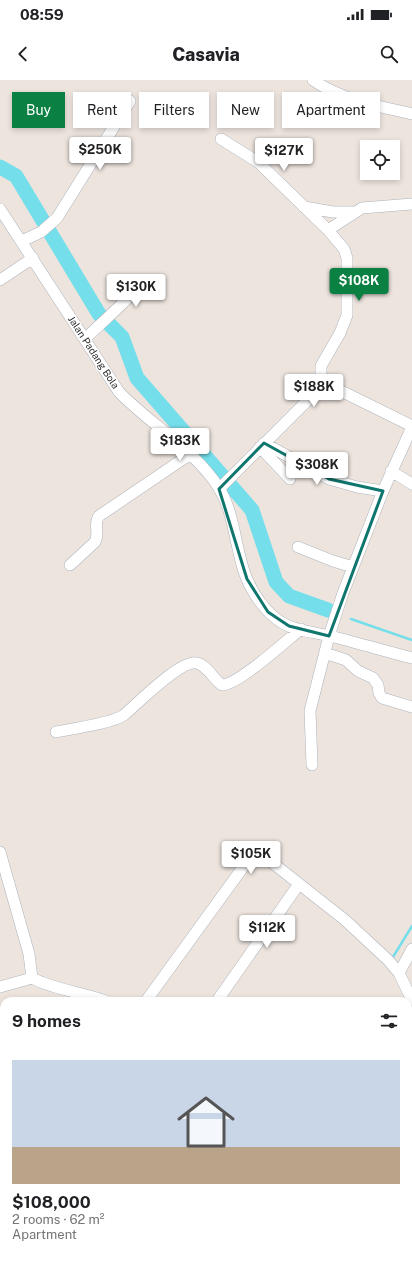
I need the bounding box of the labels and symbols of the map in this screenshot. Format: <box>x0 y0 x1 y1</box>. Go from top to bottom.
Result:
pin: $250K <box>72 137 128 171</box>
pin: $127K <box>256 138 312 172</box>
pin: $108K <box>331 268 387 302</box>
pin: $130K <box>108 274 164 308</box>
street label: Jalan Padang Bola <box>66 313 122 391</box>
pin: $188K <box>286 374 342 408</box>
pin: $183K <box>152 428 208 462</box>
pin: $308K <box>289 452 345 486</box>
pin: $105K <box>223 841 279 875</box>
pin: $112K <box>239 915 295 949</box>

